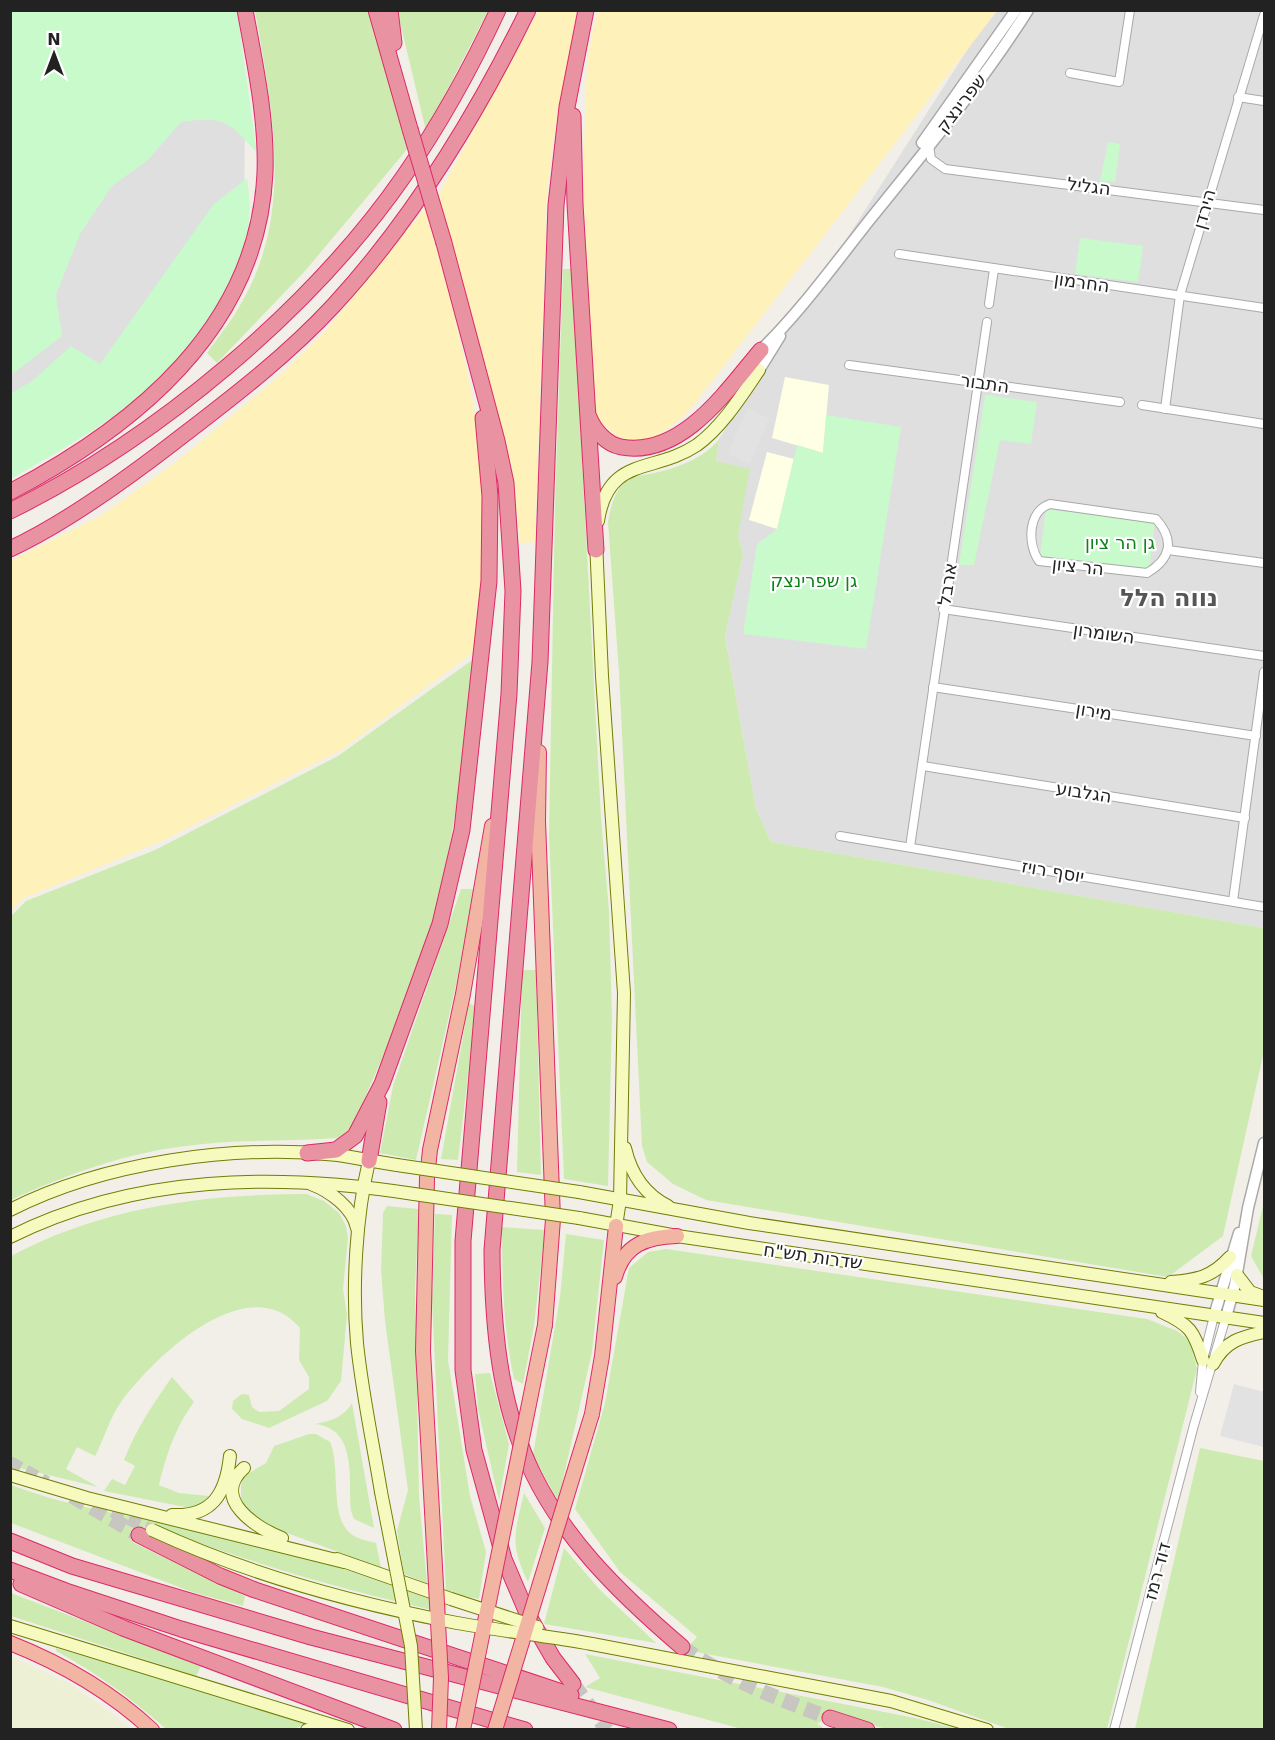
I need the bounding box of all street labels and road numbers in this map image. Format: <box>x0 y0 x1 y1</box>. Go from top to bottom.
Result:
street label: שפרינצק <box>932 69 990 137</box>
street label: הגליל <box>1066 173 1112 199</box>
street label: הירדן <box>1188 187 1220 231</box>
street label: החרמון <box>1053 268 1111 296</box>
street label: התבור <box>959 369 1011 397</box>
street label: הר ציון <box>1051 553 1105 579</box>
street label: ארבל <box>933 561 961 607</box>
street label: השומרון <box>1072 618 1136 648</box>
street label: מירון <box>1074 698 1114 724</box>
street label: הגלבוע <box>1055 777 1113 807</box>
street label: יוסף רויז <box>1020 855 1086 887</box>
street label: שדרות תש"ח <box>762 1239 864 1273</box>
street label: דוד רמז <box>1139 1540 1175 1602</box>

